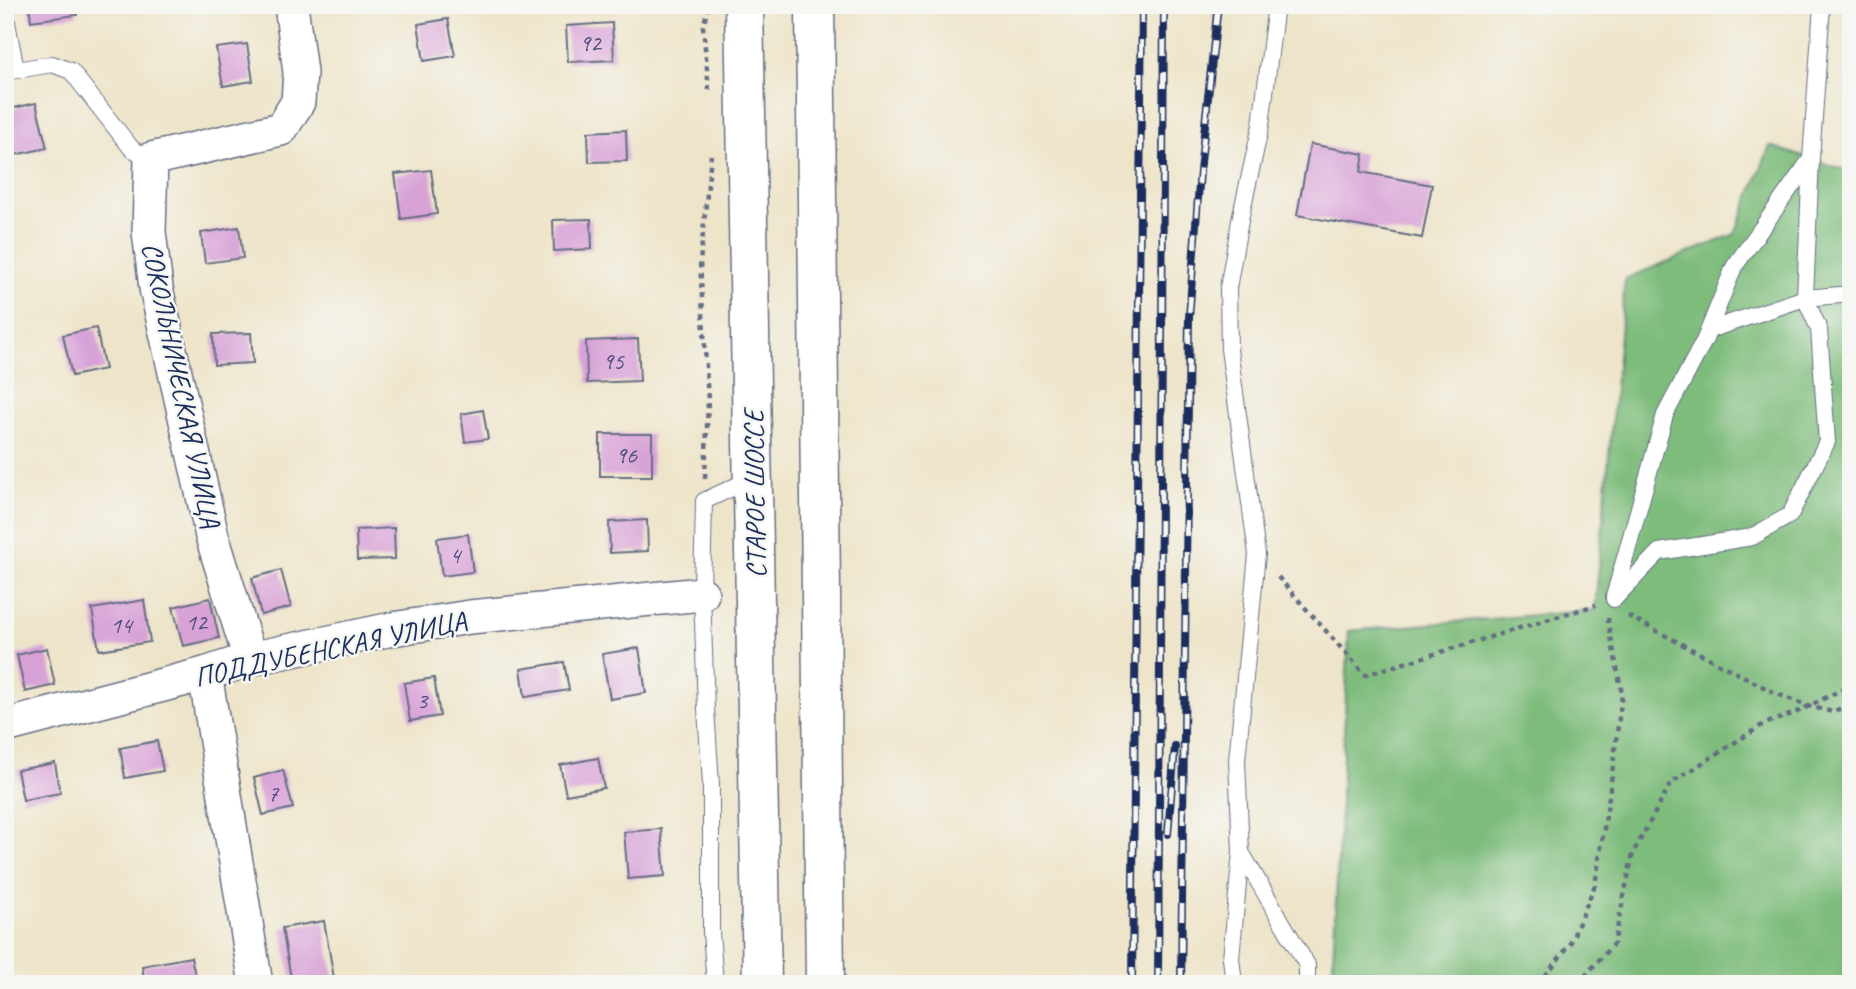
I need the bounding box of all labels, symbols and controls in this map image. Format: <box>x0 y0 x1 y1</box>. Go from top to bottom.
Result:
house number: 92 <box>579 28 603 58</box>
street label: СОКОЛЬНИЧЕСКАЯ УЛИЦА <box>134 239 229 532</box>
house number: 95 <box>602 346 625 376</box>
street label: СТАРОЕ ШОССЕ <box>735 406 773 579</box>
house number: 96 <box>615 440 638 470</box>
house number: 4 <box>450 540 463 570</box>
street label: ПОДДУБЕНСКАЯ УЛИЦА <box>191 602 470 694</box>
house number: 12 <box>185 607 209 637</box>
house number: 14 <box>110 610 134 640</box>
house number: 3 <box>417 685 430 715</box>
house number: 7 <box>268 778 280 808</box>

